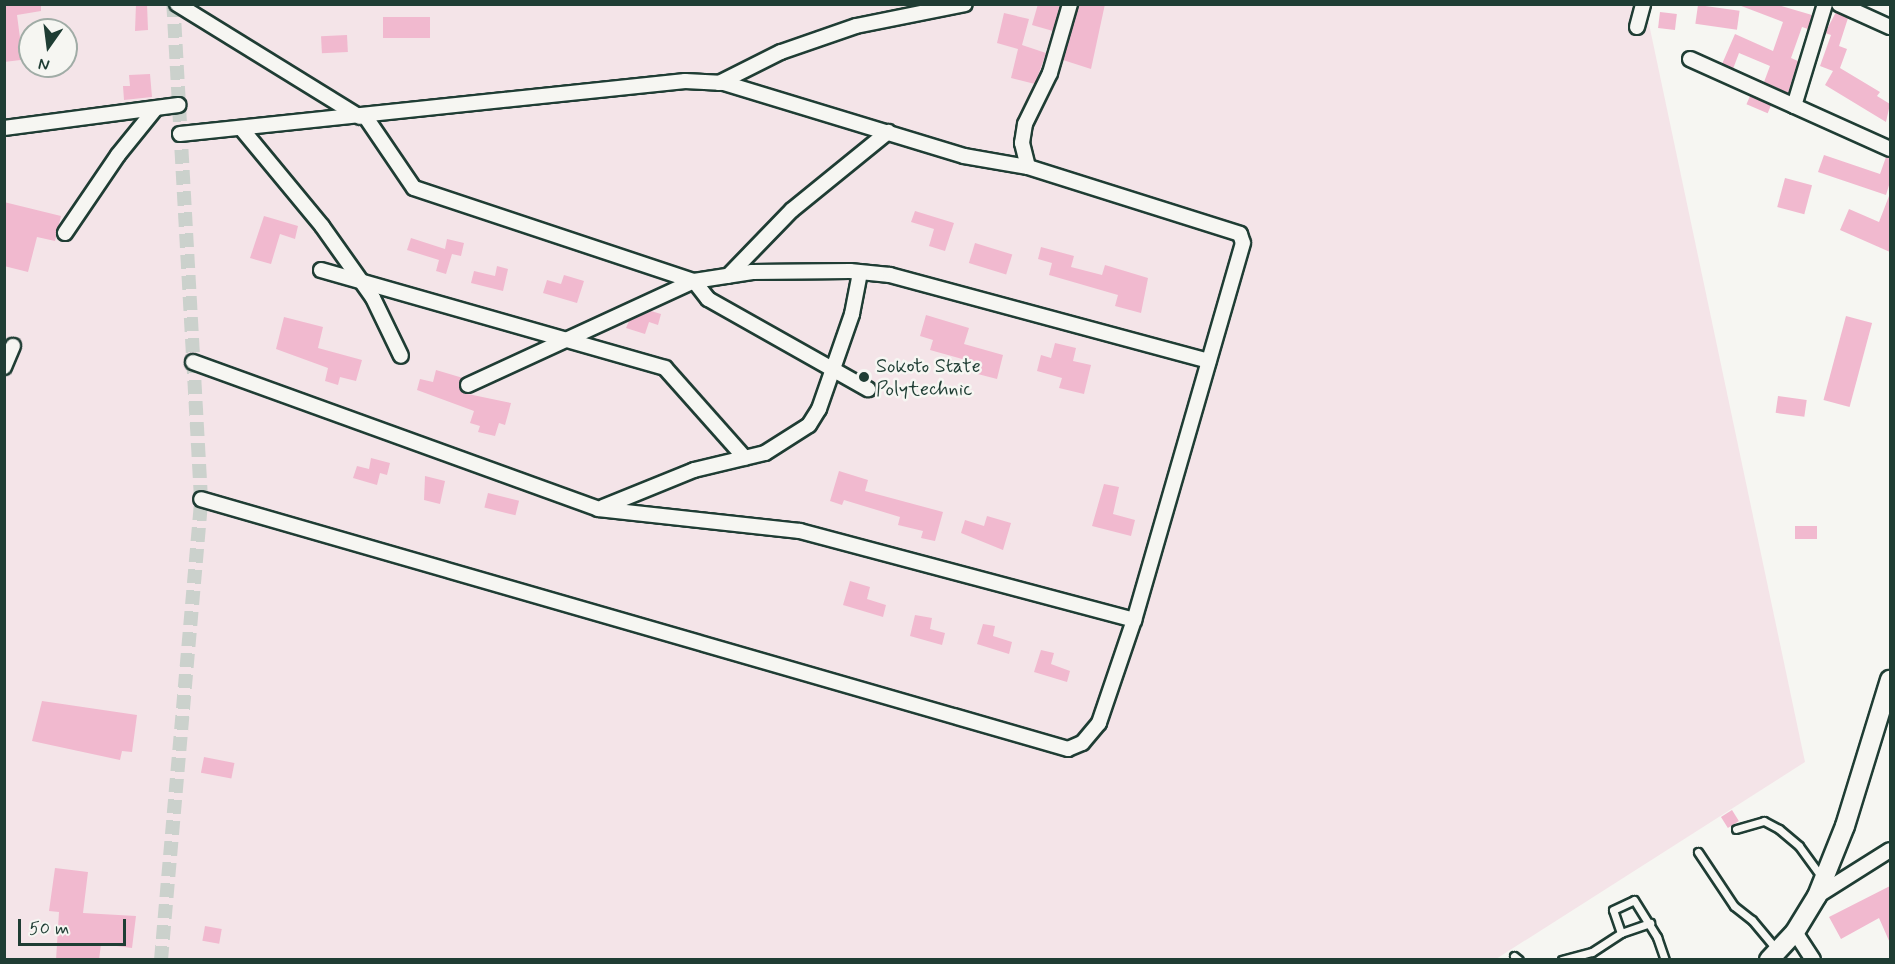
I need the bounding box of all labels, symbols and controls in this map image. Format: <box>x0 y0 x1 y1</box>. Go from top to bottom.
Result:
north arrow <box>18 18 78 78</box>
text: N <box>36 53 52 75</box>
place label: Sokoto State Polytechnic <box>876 354 981 401</box>
marker: Sokoto State Polytechnic <box>857 370 871 384</box>
scale bar <box>21 907 129 945</box>
text: 50 m <box>29 917 69 941</box>

